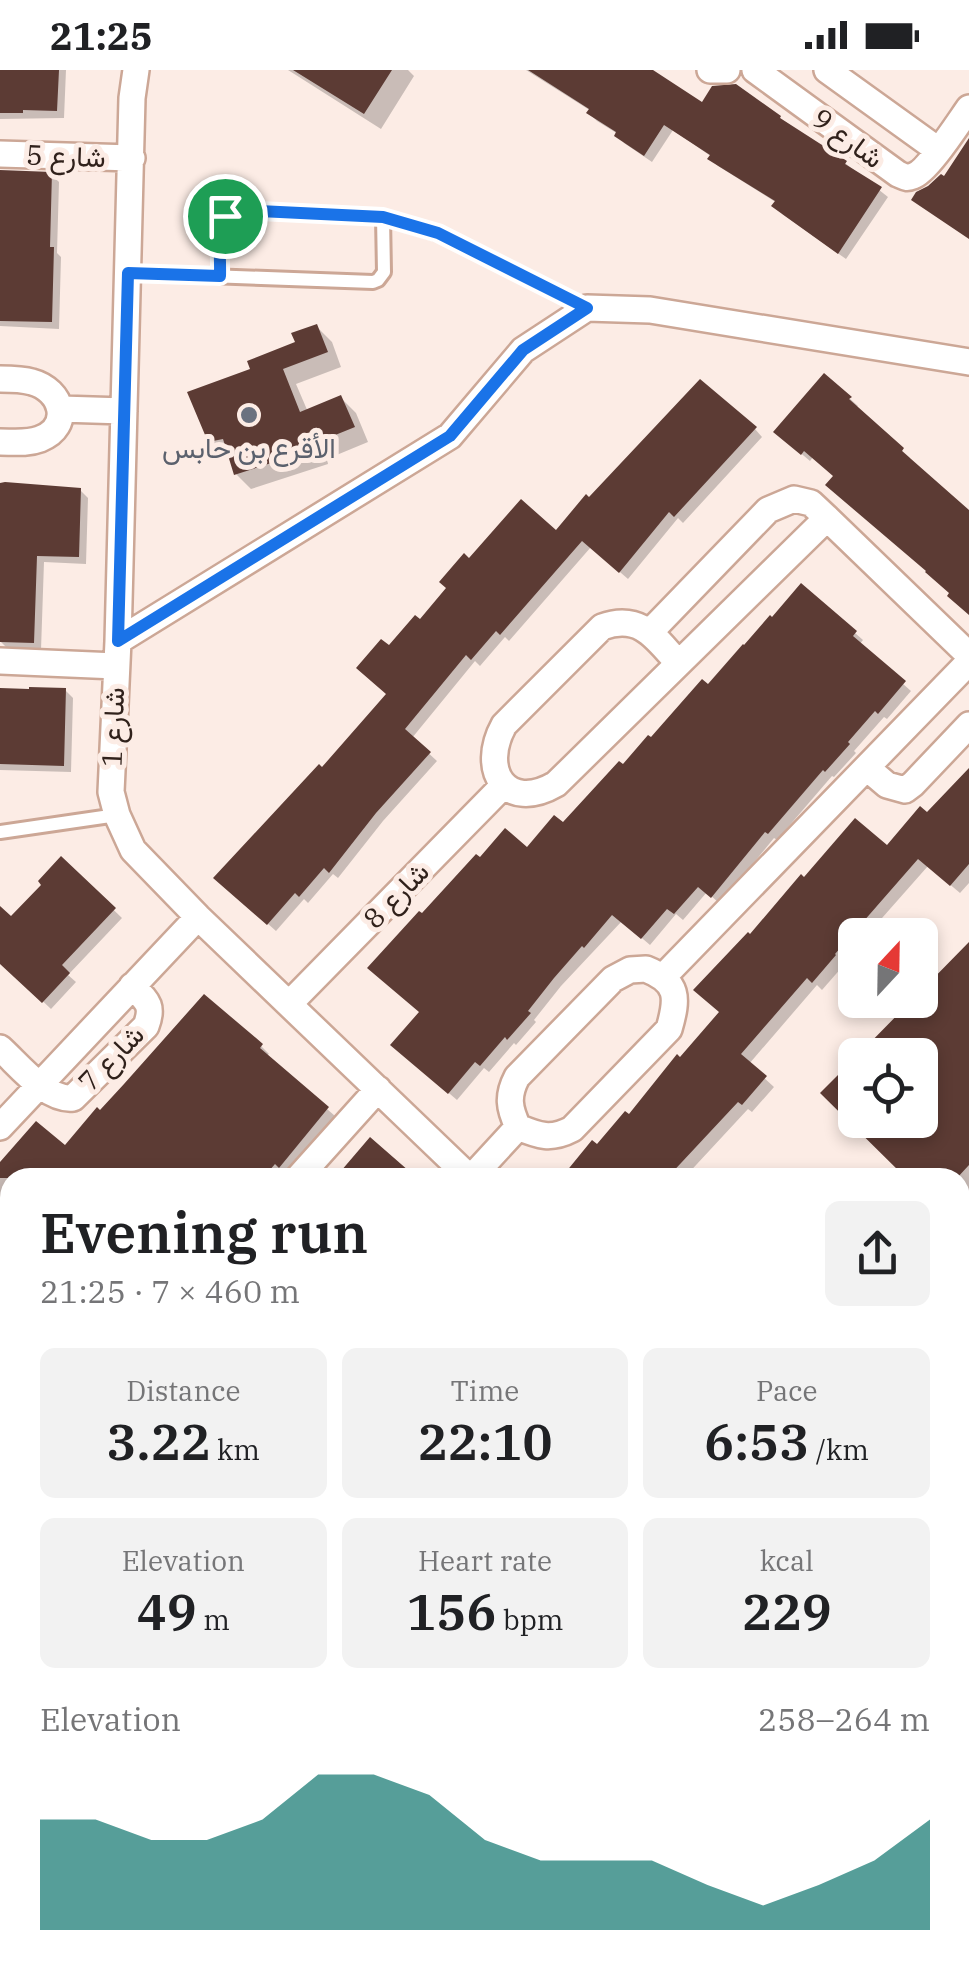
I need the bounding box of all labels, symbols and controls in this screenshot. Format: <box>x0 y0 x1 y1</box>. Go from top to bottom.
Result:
text: 21:25 <box>50 11 153 60</box>
street label: شارع 9 <box>805 99 891 177</box>
street label: شارع 5 <box>26 136 106 176</box>
pin <box>183 174 268 259</box>
icon: arrive <box>198 189 253 244</box>
marker: الأقرع بن حابس <box>238 404 260 426</box>
place label: الأقرع بن حابس <box>162 429 336 467</box>
street label: شارع 1 <box>93 687 133 767</box>
street label: شارع 8 <box>355 853 437 937</box>
north arrow <box>838 918 938 1018</box>
map controls <box>838 918 938 1138</box>
street label: شارع 7 <box>70 1016 152 1100</box>
button: locate <box>838 1038 938 1138</box>
text: Evening run <box>40 1197 368 1268</box>
button: share <box>825 1201 930 1306</box>
text: 21:25 · 7 × 460 m <box>40 1270 300 1312</box>
text: Distance <box>126 1372 240 1409</box>
text: Time <box>451 1372 519 1409</box>
text: Pace <box>756 1372 817 1409</box>
text: 3.22 <box>107 1409 211 1474</box>
text: 22:10 <box>418 1409 552 1474</box>
text: 6:53 <box>704 1409 809 1474</box>
text: km <box>211 1431 260 1468</box>
text: /km <box>809 1431 869 1468</box>
text: Elevation <box>122 1542 245 1579</box>
text: Heart rate <box>418 1542 552 1579</box>
text: kcal <box>760 1542 814 1579</box>
text: 49 <box>137 1579 197 1644</box>
text: 156 <box>406 1579 496 1644</box>
text: 229 <box>742 1579 832 1644</box>
text: m <box>197 1601 230 1638</box>
text: bpm <box>496 1601 564 1638</box>
text: Elevation <box>40 1698 181 1740</box>
text: 258–264 m <box>758 1698 930 1740</box>

